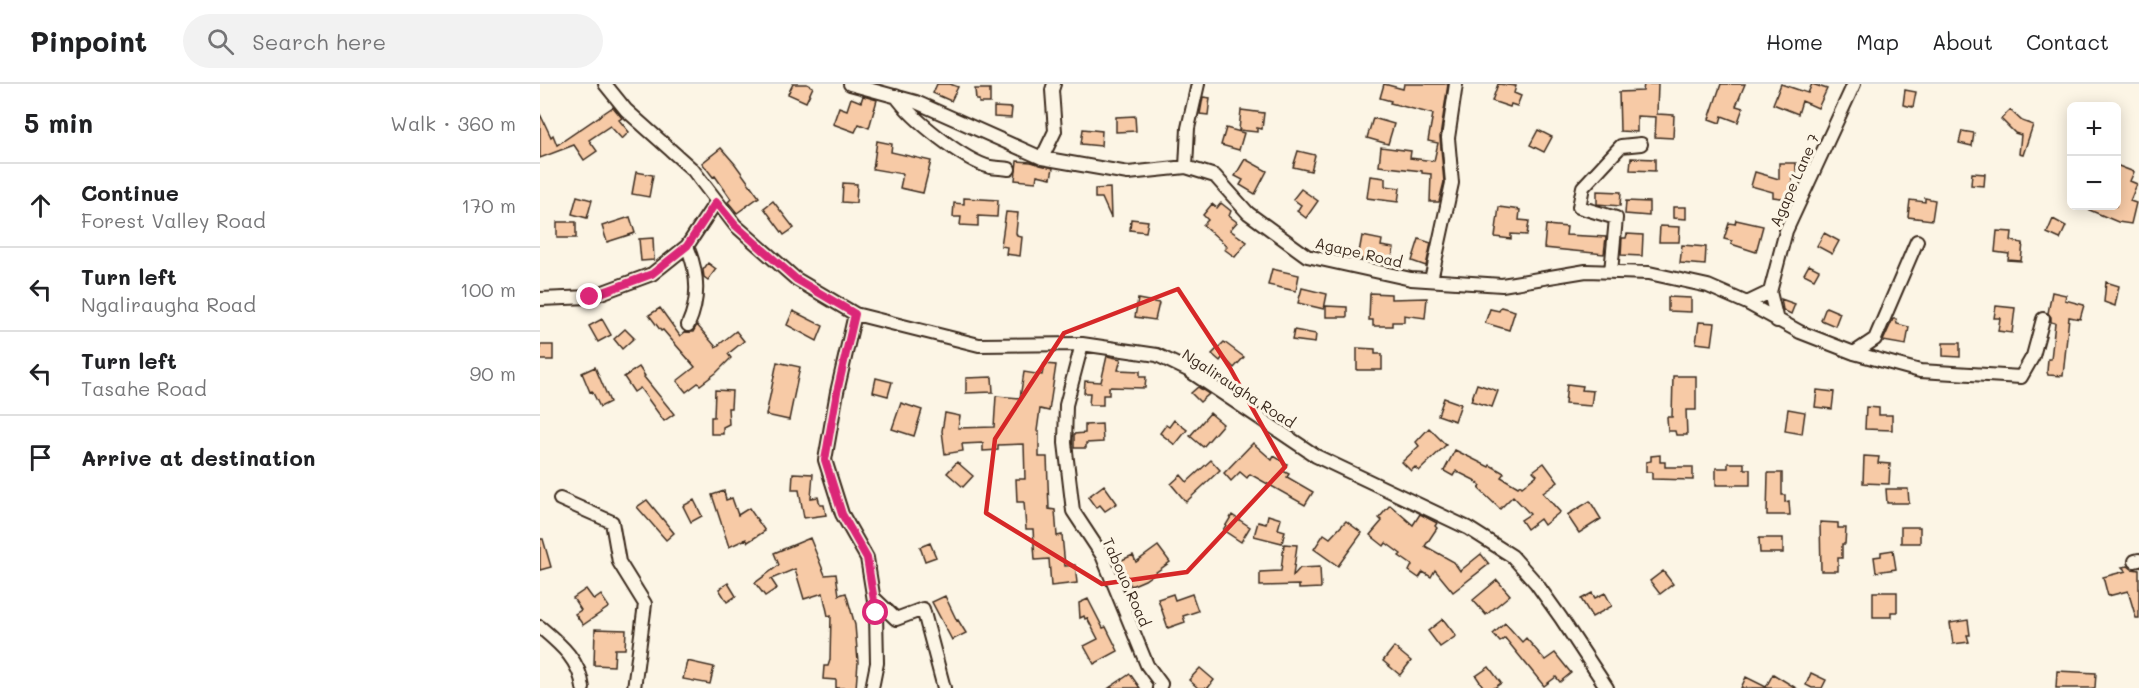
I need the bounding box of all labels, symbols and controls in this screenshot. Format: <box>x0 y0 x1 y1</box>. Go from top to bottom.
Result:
search box <box>183 14 603 68</box>
text: Pinpoint <box>30 23 147 59</box>
icon: search <box>204 25 237 58</box>
text: Search here <box>252 27 386 56</box>
text: Home <box>1766 28 1823 55</box>
text: Map <box>1856 28 1899 55</box>
text: About <box>1932 28 1993 55</box>
text: Contact <box>2026 28 2109 55</box>
map controls <box>2067 102 2121 210</box>
button: + <box>2067 102 2121 156</box>
text: 5 min <box>24 106 93 140</box>
text: Walk · 360 m <box>390 110 516 136</box>
street label: Agape Lane 7 <box>1765 130 1823 230</box>
button: − <box>2067 156 2121 210</box>
text: Continue <box>81 178 179 207</box>
icon: ahead <box>24 189 57 222</box>
text: 170 m <box>461 192 516 218</box>
text: Forest Valley Road <box>81 207 266 233</box>
street label: Agape Road <box>1313 232 1405 272</box>
text: Turn left <box>81 262 177 291</box>
icon: left <box>24 273 57 306</box>
text: 100 m <box>460 276 516 302</box>
route end <box>576 283 602 309</box>
text: Ngaliraugha Road <box>81 291 256 317</box>
street label: Ngaliraugha Road <box>1179 344 1299 432</box>
text: Turn left <box>81 346 177 375</box>
icon: left <box>24 357 57 390</box>
text: 90 m <box>470 360 516 386</box>
text: Tasahe Road <box>81 375 207 401</box>
icon: arrive <box>24 441 57 474</box>
text: Arrive at destination <box>81 443 316 472</box>
street label: Tabouo Road <box>1098 534 1156 630</box>
route start <box>862 599 888 625</box>

